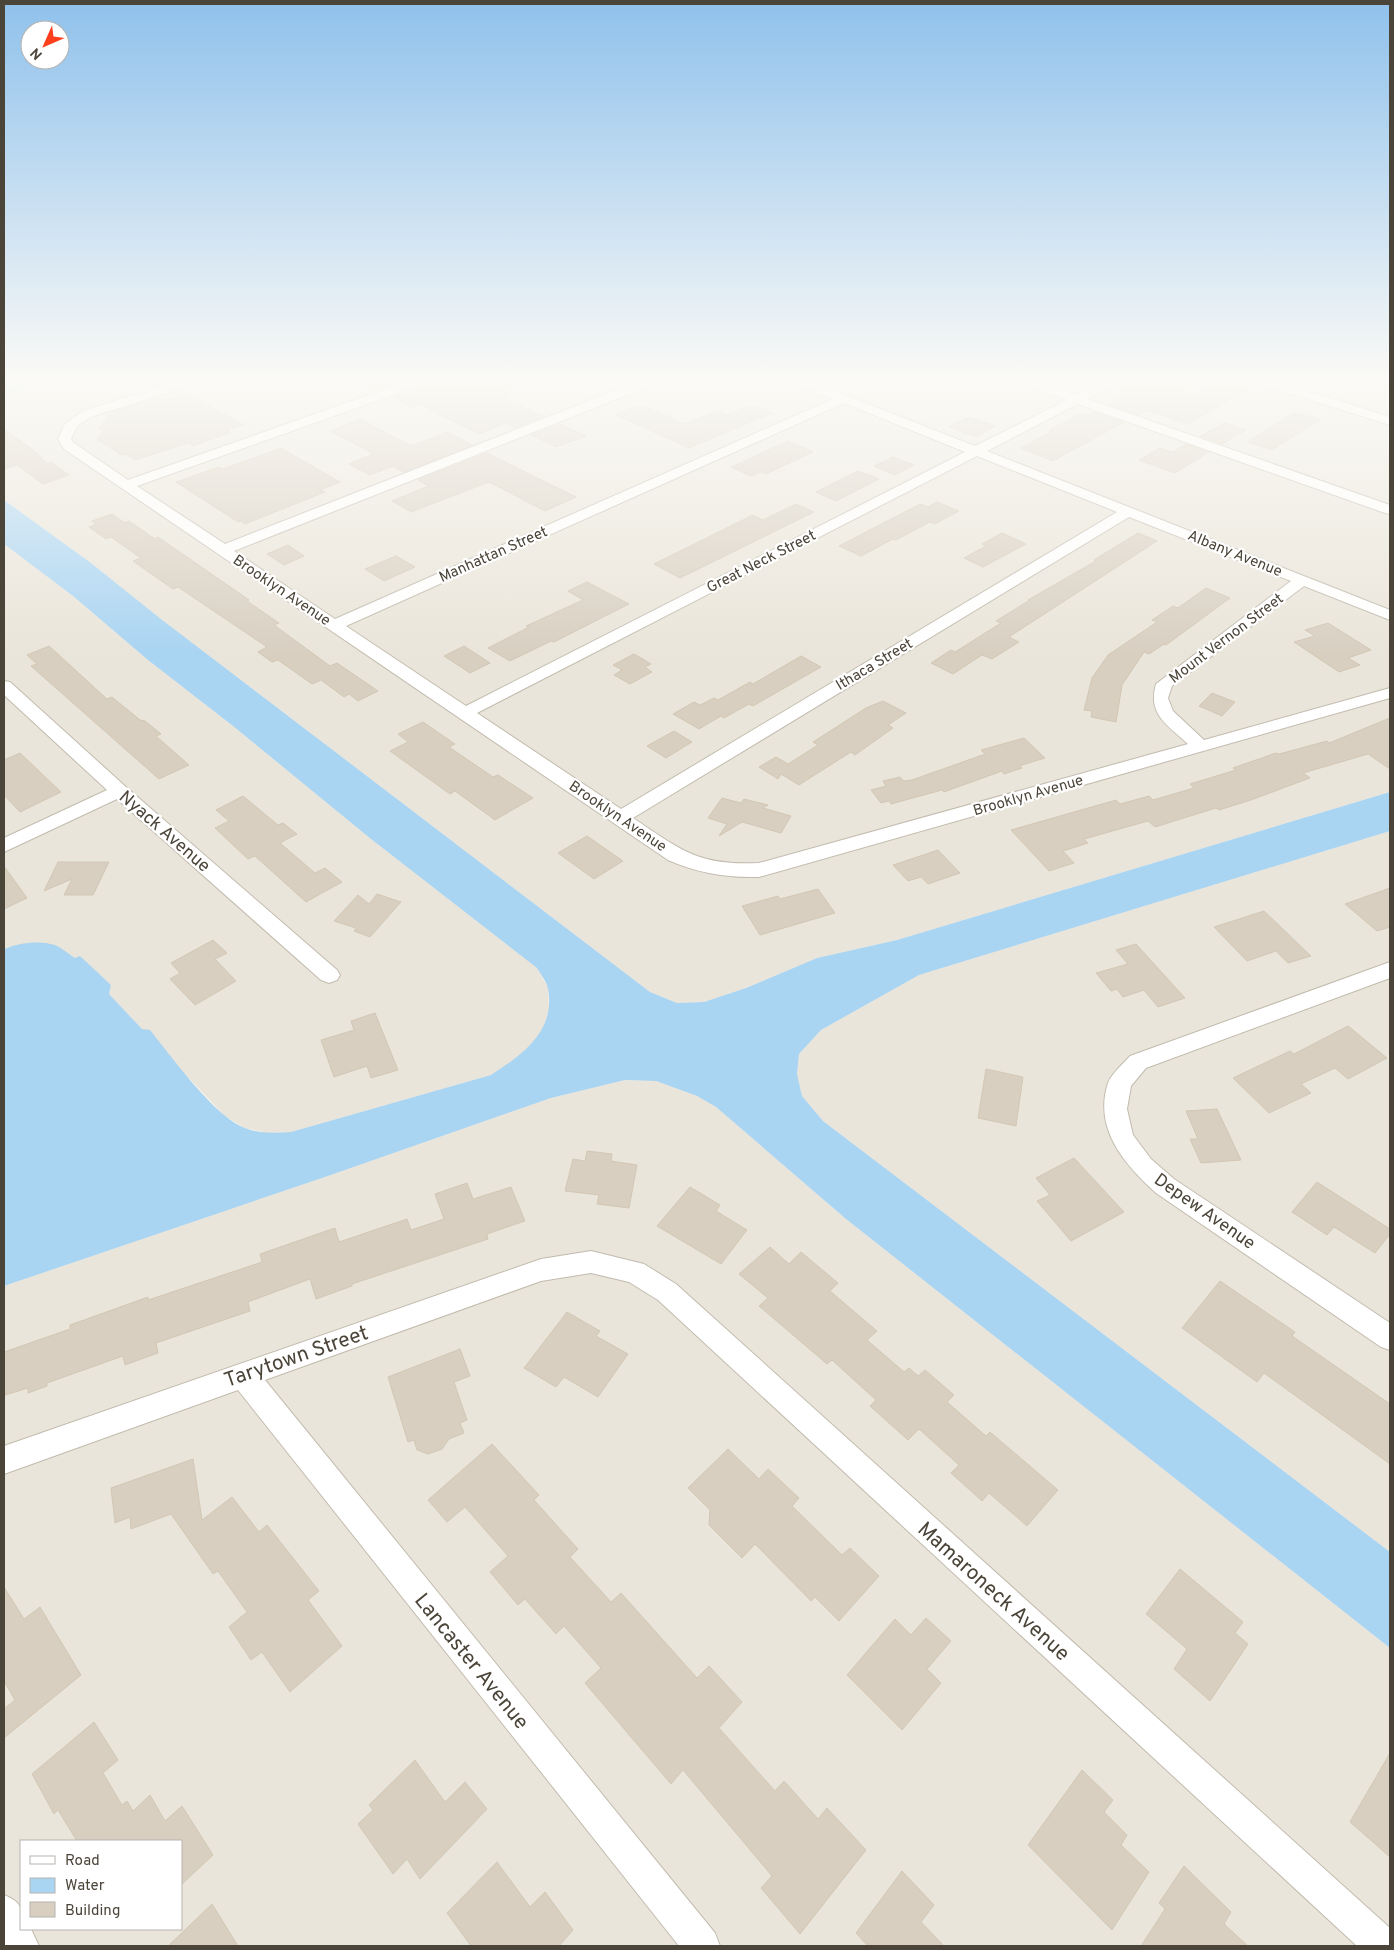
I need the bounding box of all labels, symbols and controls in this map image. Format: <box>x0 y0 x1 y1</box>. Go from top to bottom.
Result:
north arrow <box>20 20 70 70</box>
text: N <box>27 44 46 63</box>
street label: Manhattan Street <box>436 523 551 588</box>
street label: Great Neck Street <box>704 527 819 598</box>
street label: Albany Avenue <box>1184 527 1284 582</box>
street label: Brooklyn Avenue <box>229 552 334 631</box>
street label: Mount Vernon Street <box>1166 590 1288 688</box>
street label: Ithaca Street <box>833 635 917 696</box>
street label: Brooklyn Avenue <box>971 772 1086 821</box>
street label: Brooklyn Avenue <box>565 778 670 857</box>
street label: Nyack Avenue <box>113 786 215 878</box>
street label: Depew Avenue <box>1149 1169 1259 1256</box>
street label: Tarytown Street <box>221 1320 372 1395</box>
street label: Mamaroneck Avenue <box>911 1517 1075 1668</box>
street label: Lancaster Avenue <box>408 1588 534 1736</box>
legend <box>20 1840 182 1930</box>
text: Road <box>65 1852 100 1871</box>
text: Water <box>65 1877 105 1896</box>
text: Building <box>65 1902 120 1921</box>

